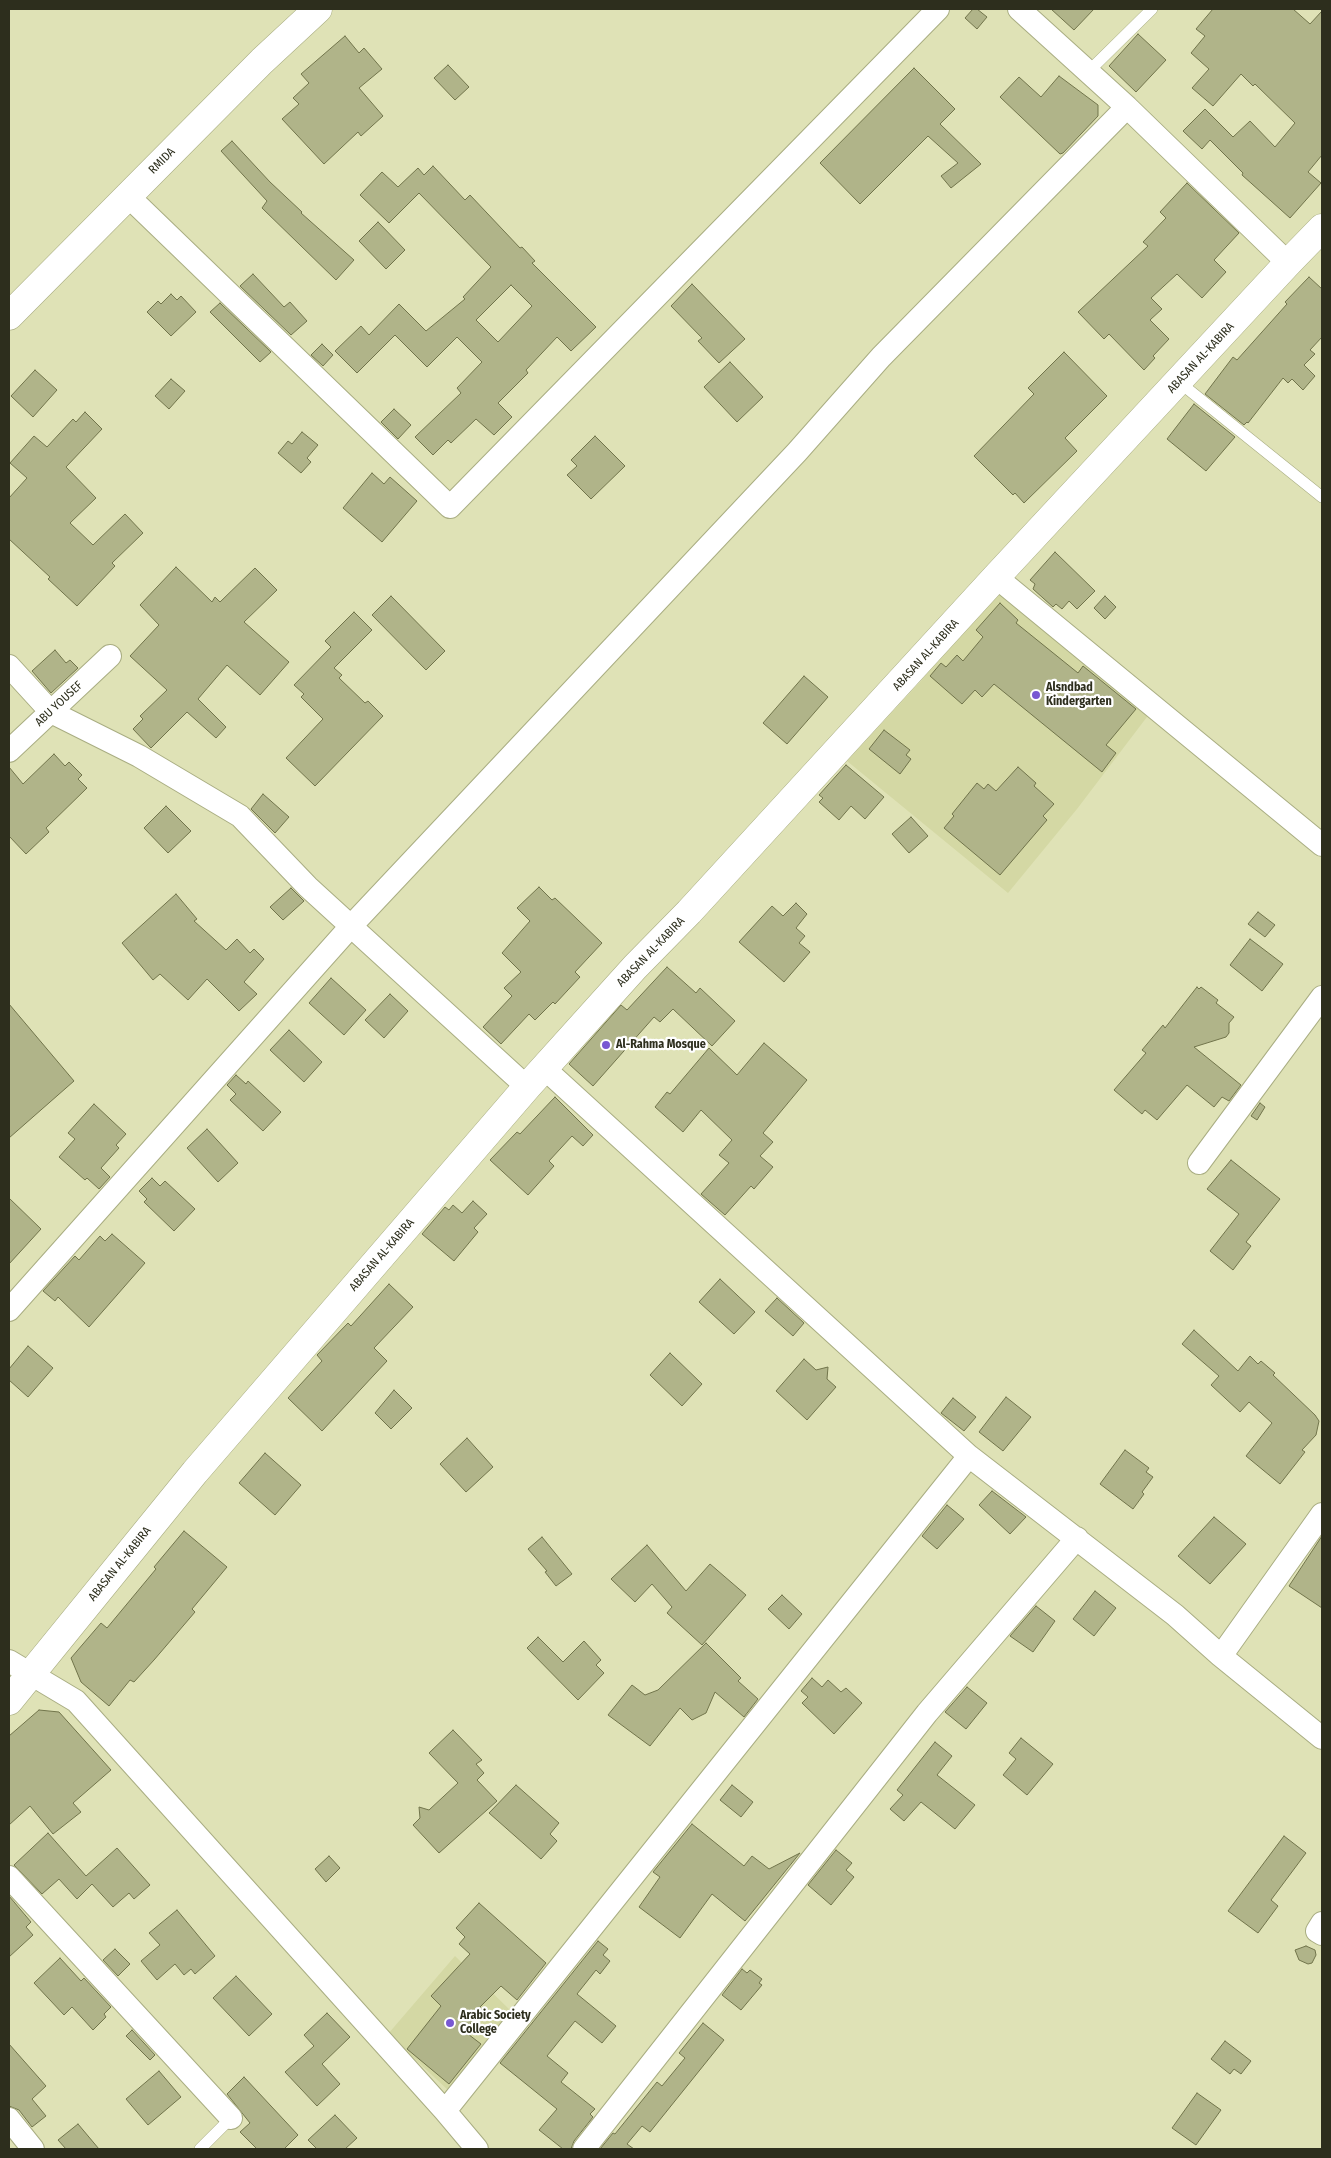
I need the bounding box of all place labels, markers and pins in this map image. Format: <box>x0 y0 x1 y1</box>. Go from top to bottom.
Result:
place label: Alsndbad Kindergarten <box>1046 681 1112 709</box>
marker: Alsndbad Kindergarten <box>1030 689 1042 701</box>
place label: Al-Rahma Mosque <box>616 1038 706 1052</box>
marker: Al-Rahma Mosque <box>600 1039 612 1051</box>
place label: Arabic Society College <box>460 2009 531 2037</box>
marker: Arabic Society College <box>444 2017 456 2029</box>

